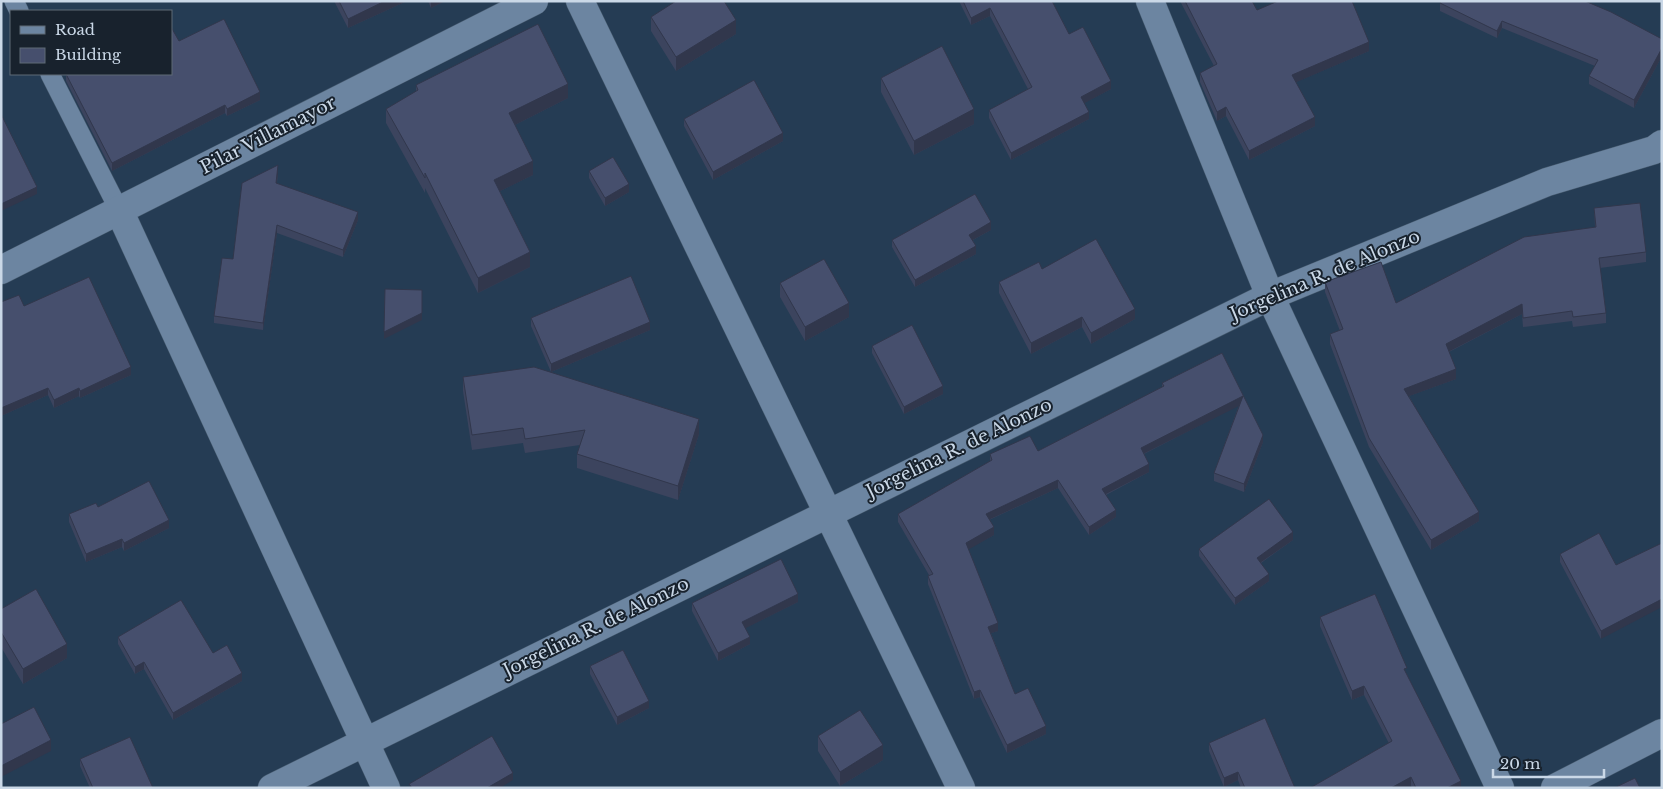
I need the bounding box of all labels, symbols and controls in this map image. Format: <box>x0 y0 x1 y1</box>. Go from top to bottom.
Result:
legend <box>10 10 172 75</box>
text: Road <box>55 20 95 39</box>
text: Building <box>55 45 122 64</box>
street label: Pilar Villamayor <box>197 91 340 179</box>
street label: Jorgelina R. de Alonzo <box>1225 225 1423 326</box>
street label: Jorgelina R. de Alonzo <box>861 393 1056 503</box>
street label: Jorgelina R. de Alonzo <box>498 572 693 682</box>
scale bar <box>1493 746 1604 778</box>
text: 20 m <box>1500 754 1540 773</box>

